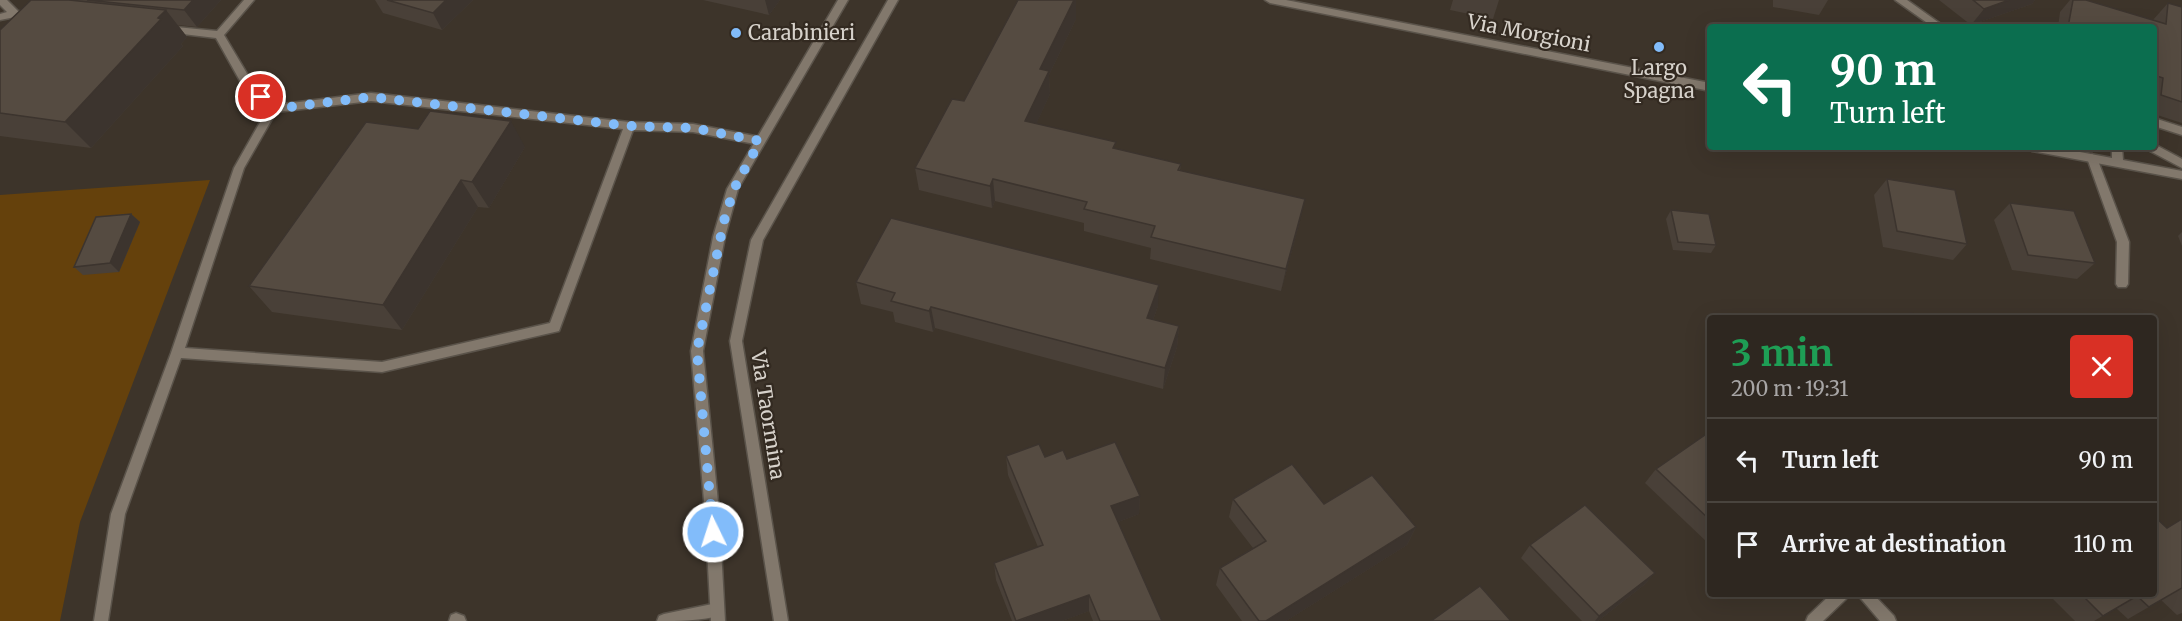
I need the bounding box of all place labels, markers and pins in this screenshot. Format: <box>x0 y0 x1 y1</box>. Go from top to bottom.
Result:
place label: Carabinieri <box>748 20 855 45</box>
marker: Carabinieri <box>729 26 743 40</box>
marker: Largo Spagna <box>1652 40 1666 54</box>
place label: Largo Spagna <box>1623 55 1695 103</box>
pin <box>235 71 286 122</box>

